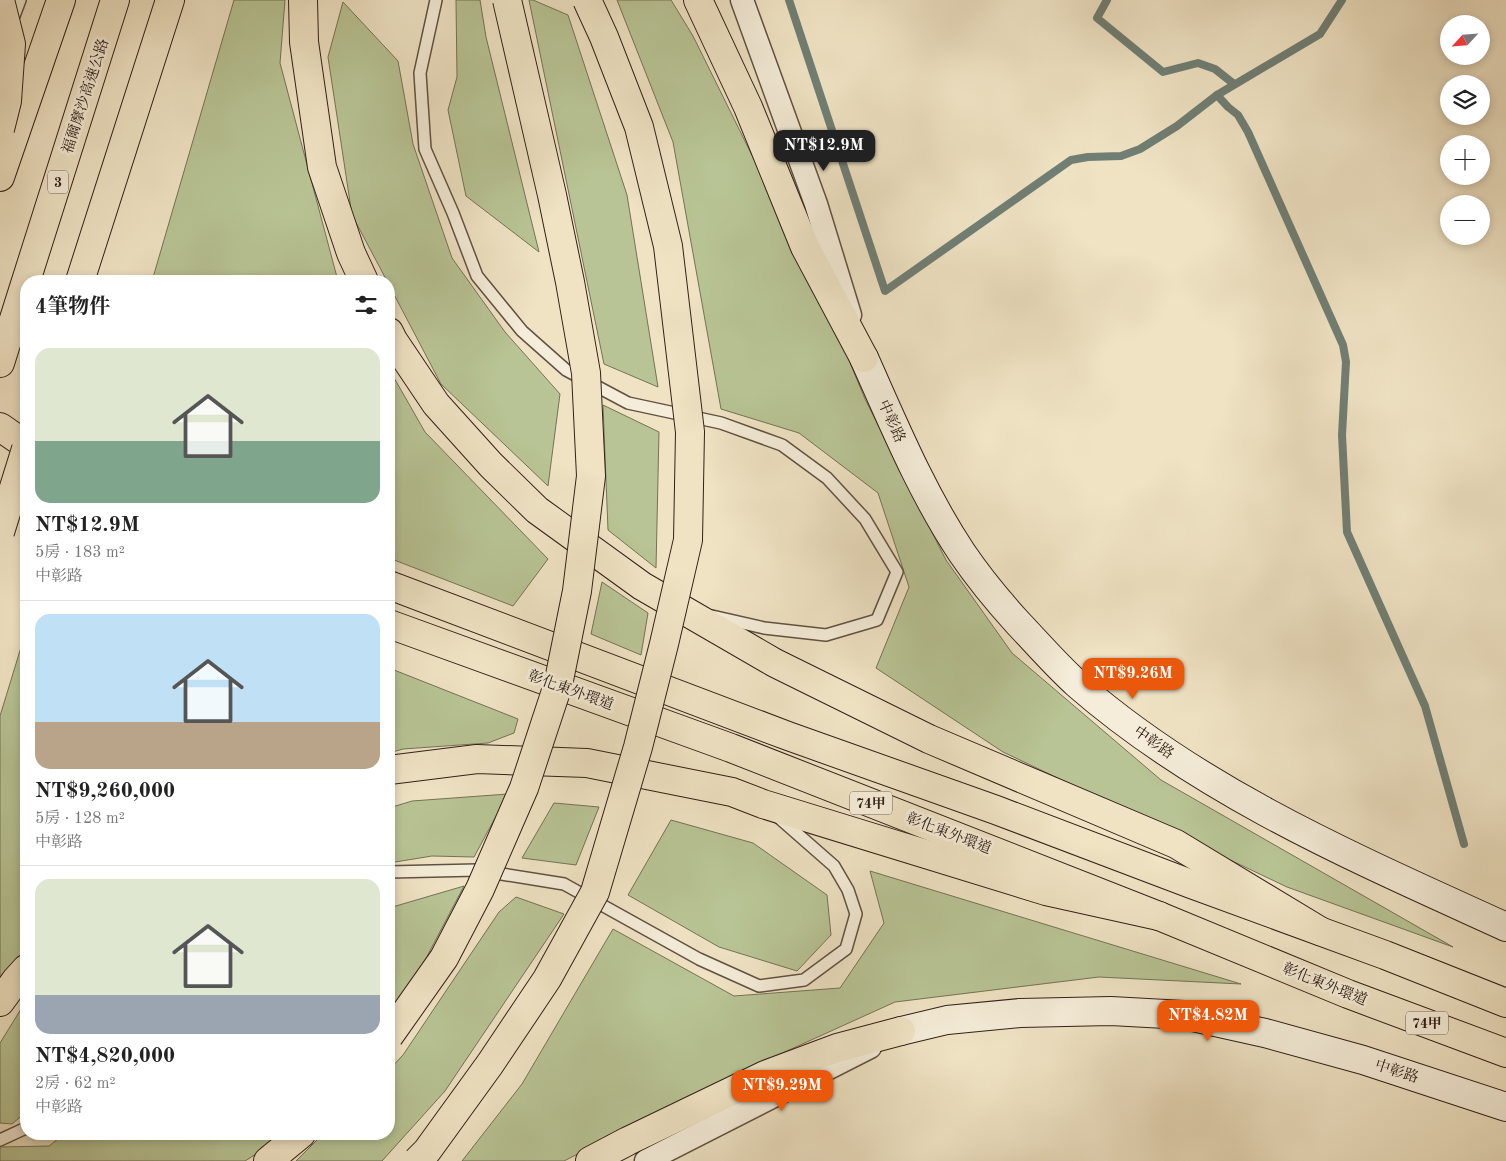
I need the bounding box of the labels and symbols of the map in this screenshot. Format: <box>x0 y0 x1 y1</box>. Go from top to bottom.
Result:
north arrow <box>1440 15 1490 65</box>
street label: 福爾摩沙高速公路 <box>59 36 112 156</box>
pin: NT$12.9M <box>772 130 876 172</box>
road number: 3 <box>48 170 68 193</box>
street label: 中彰路 <box>875 397 908 445</box>
pin: NT$9.26M <box>1081 658 1185 700</box>
street label: 彰化東外環道 <box>526 667 616 714</box>
street label: 中彰路 <box>1130 723 1177 762</box>
road number: 74甲 <box>850 791 892 814</box>
street label: 彰化東外環道 <box>904 809 994 858</box>
street label: 彰化東外環道 <box>1280 960 1370 1009</box>
pin: NT$4.82M <box>1156 1000 1260 1042</box>
road number: 74甲 <box>1406 1011 1448 1034</box>
street label: 中彰路 <box>1373 1056 1421 1087</box>
pin: NT$9.29M <box>730 1070 834 1112</box>

